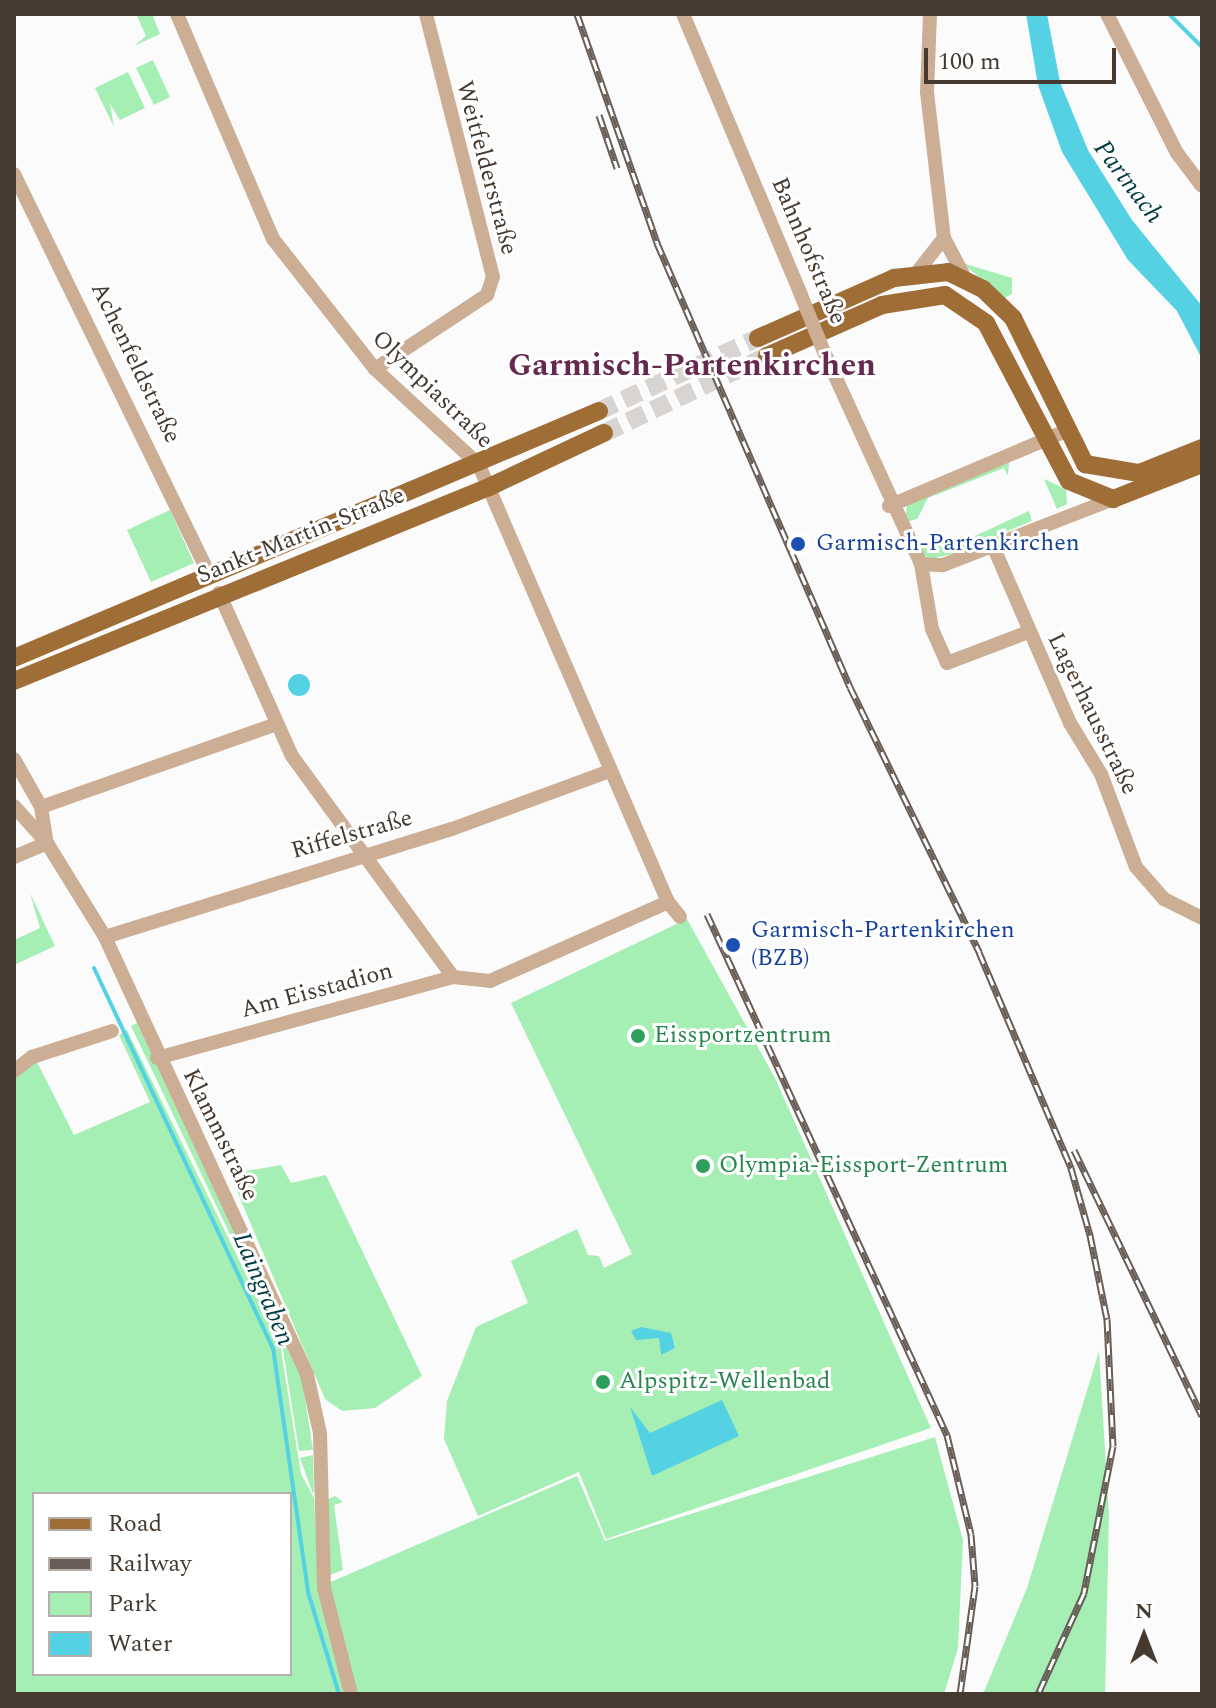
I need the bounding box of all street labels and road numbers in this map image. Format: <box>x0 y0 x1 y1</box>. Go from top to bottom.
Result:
street label: Weitfelderstraße <box>449 78 523 258</box>
street label: Bahnhofstraße <box>764 173 852 329</box>
street label: Achenfeldstraße <box>84 278 186 448</box>
street label: Olympiastraße <box>365 325 499 455</box>
street label: Sankt-Martin-Straße <box>193 481 409 591</box>
street label: Lagerhausstraße <box>1040 628 1144 800</box>
street label: Riffelstraße <box>288 804 416 866</box>
street label: Am Eisstadion <box>238 957 396 1025</box>
street label: Klammstraße <box>176 1064 264 1206</box>

